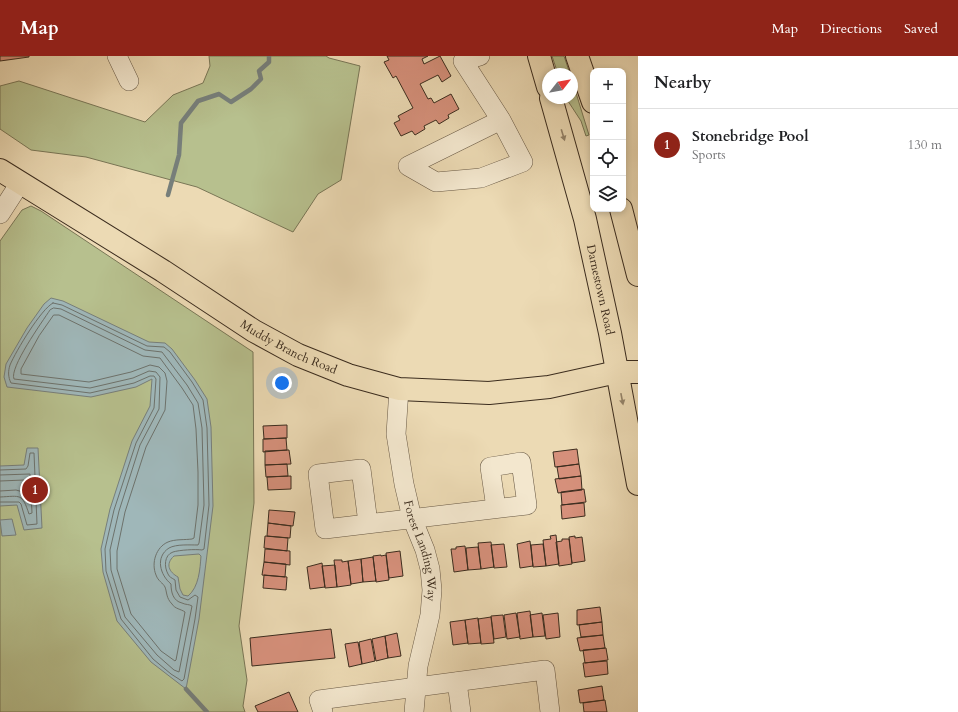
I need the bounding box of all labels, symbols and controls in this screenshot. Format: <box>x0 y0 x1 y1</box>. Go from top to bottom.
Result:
text: Map <box>20 15 59 41</box>
text: Map <box>772 19 798 38</box>
text: Directions <box>820 19 882 38</box>
text: Saved <box>904 19 938 38</box>
north arrow <box>542 68 578 104</box>
map controls <box>590 68 626 212</box>
button: + <box>590 68 626 104</box>
text: Nearby <box>654 71 711 94</box>
button: − <box>590 104 626 140</box>
text: Stonebridge Pool <box>692 126 809 146</box>
one-way arrow <box>560 130 566 142</box>
text: 1 <box>664 136 670 154</box>
text: 130 m <box>908 136 942 154</box>
button: locate <box>590 140 626 176</box>
text: Sports <box>692 146 726 164</box>
button: layers <box>590 176 626 212</box>
street label: Darnestown Road <box>583 243 618 337</box>
street label: Muddy Branch Road <box>237 316 340 378</box>
your location <box>272 373 292 393</box>
one-way arrow <box>620 392 626 405</box>
pin: 1 <box>22 475 48 505</box>
street label: Forest Landing Way <box>400 499 440 603</box>

